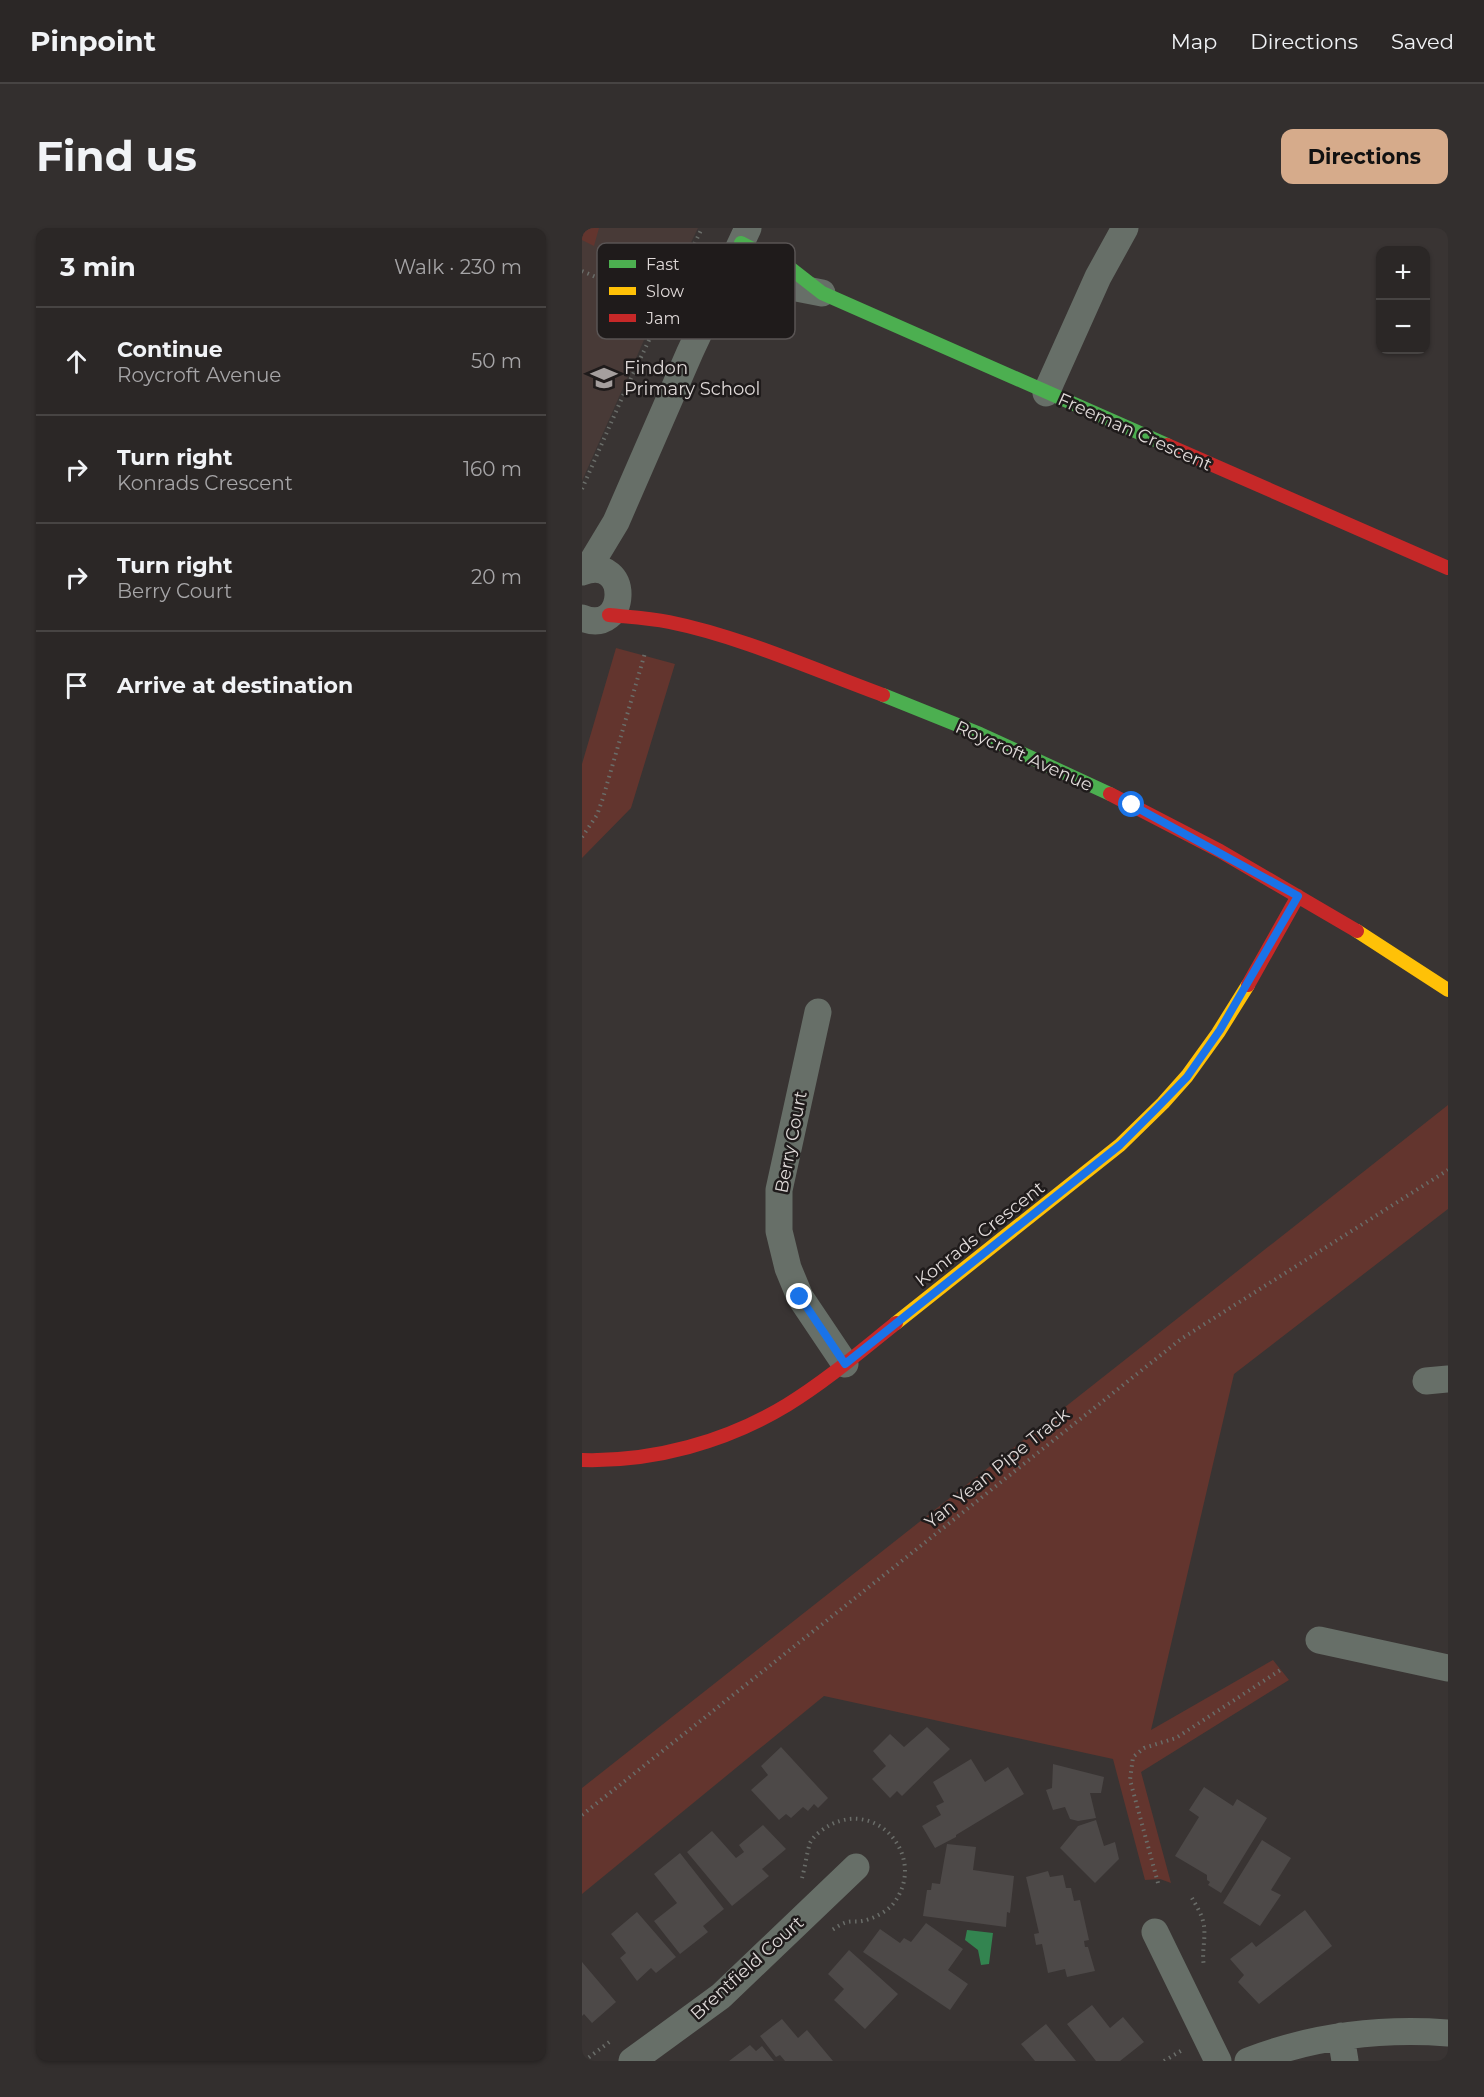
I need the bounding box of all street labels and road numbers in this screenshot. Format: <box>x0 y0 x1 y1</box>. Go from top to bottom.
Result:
street label: Freeman Crescent <box>1055 388 1215 476</box>
street label: Roycroft Avenue <box>952 716 1096 796</box>
street label: Berry Court <box>770 1089 812 1195</box>
street label: Konrads Crescent <box>911 1177 1049 1291</box>
street label: Yan Yean Pipe Track <box>920 1403 1074 1533</box>
street label: Brentfield Court <box>686 1911 808 2025</box>

